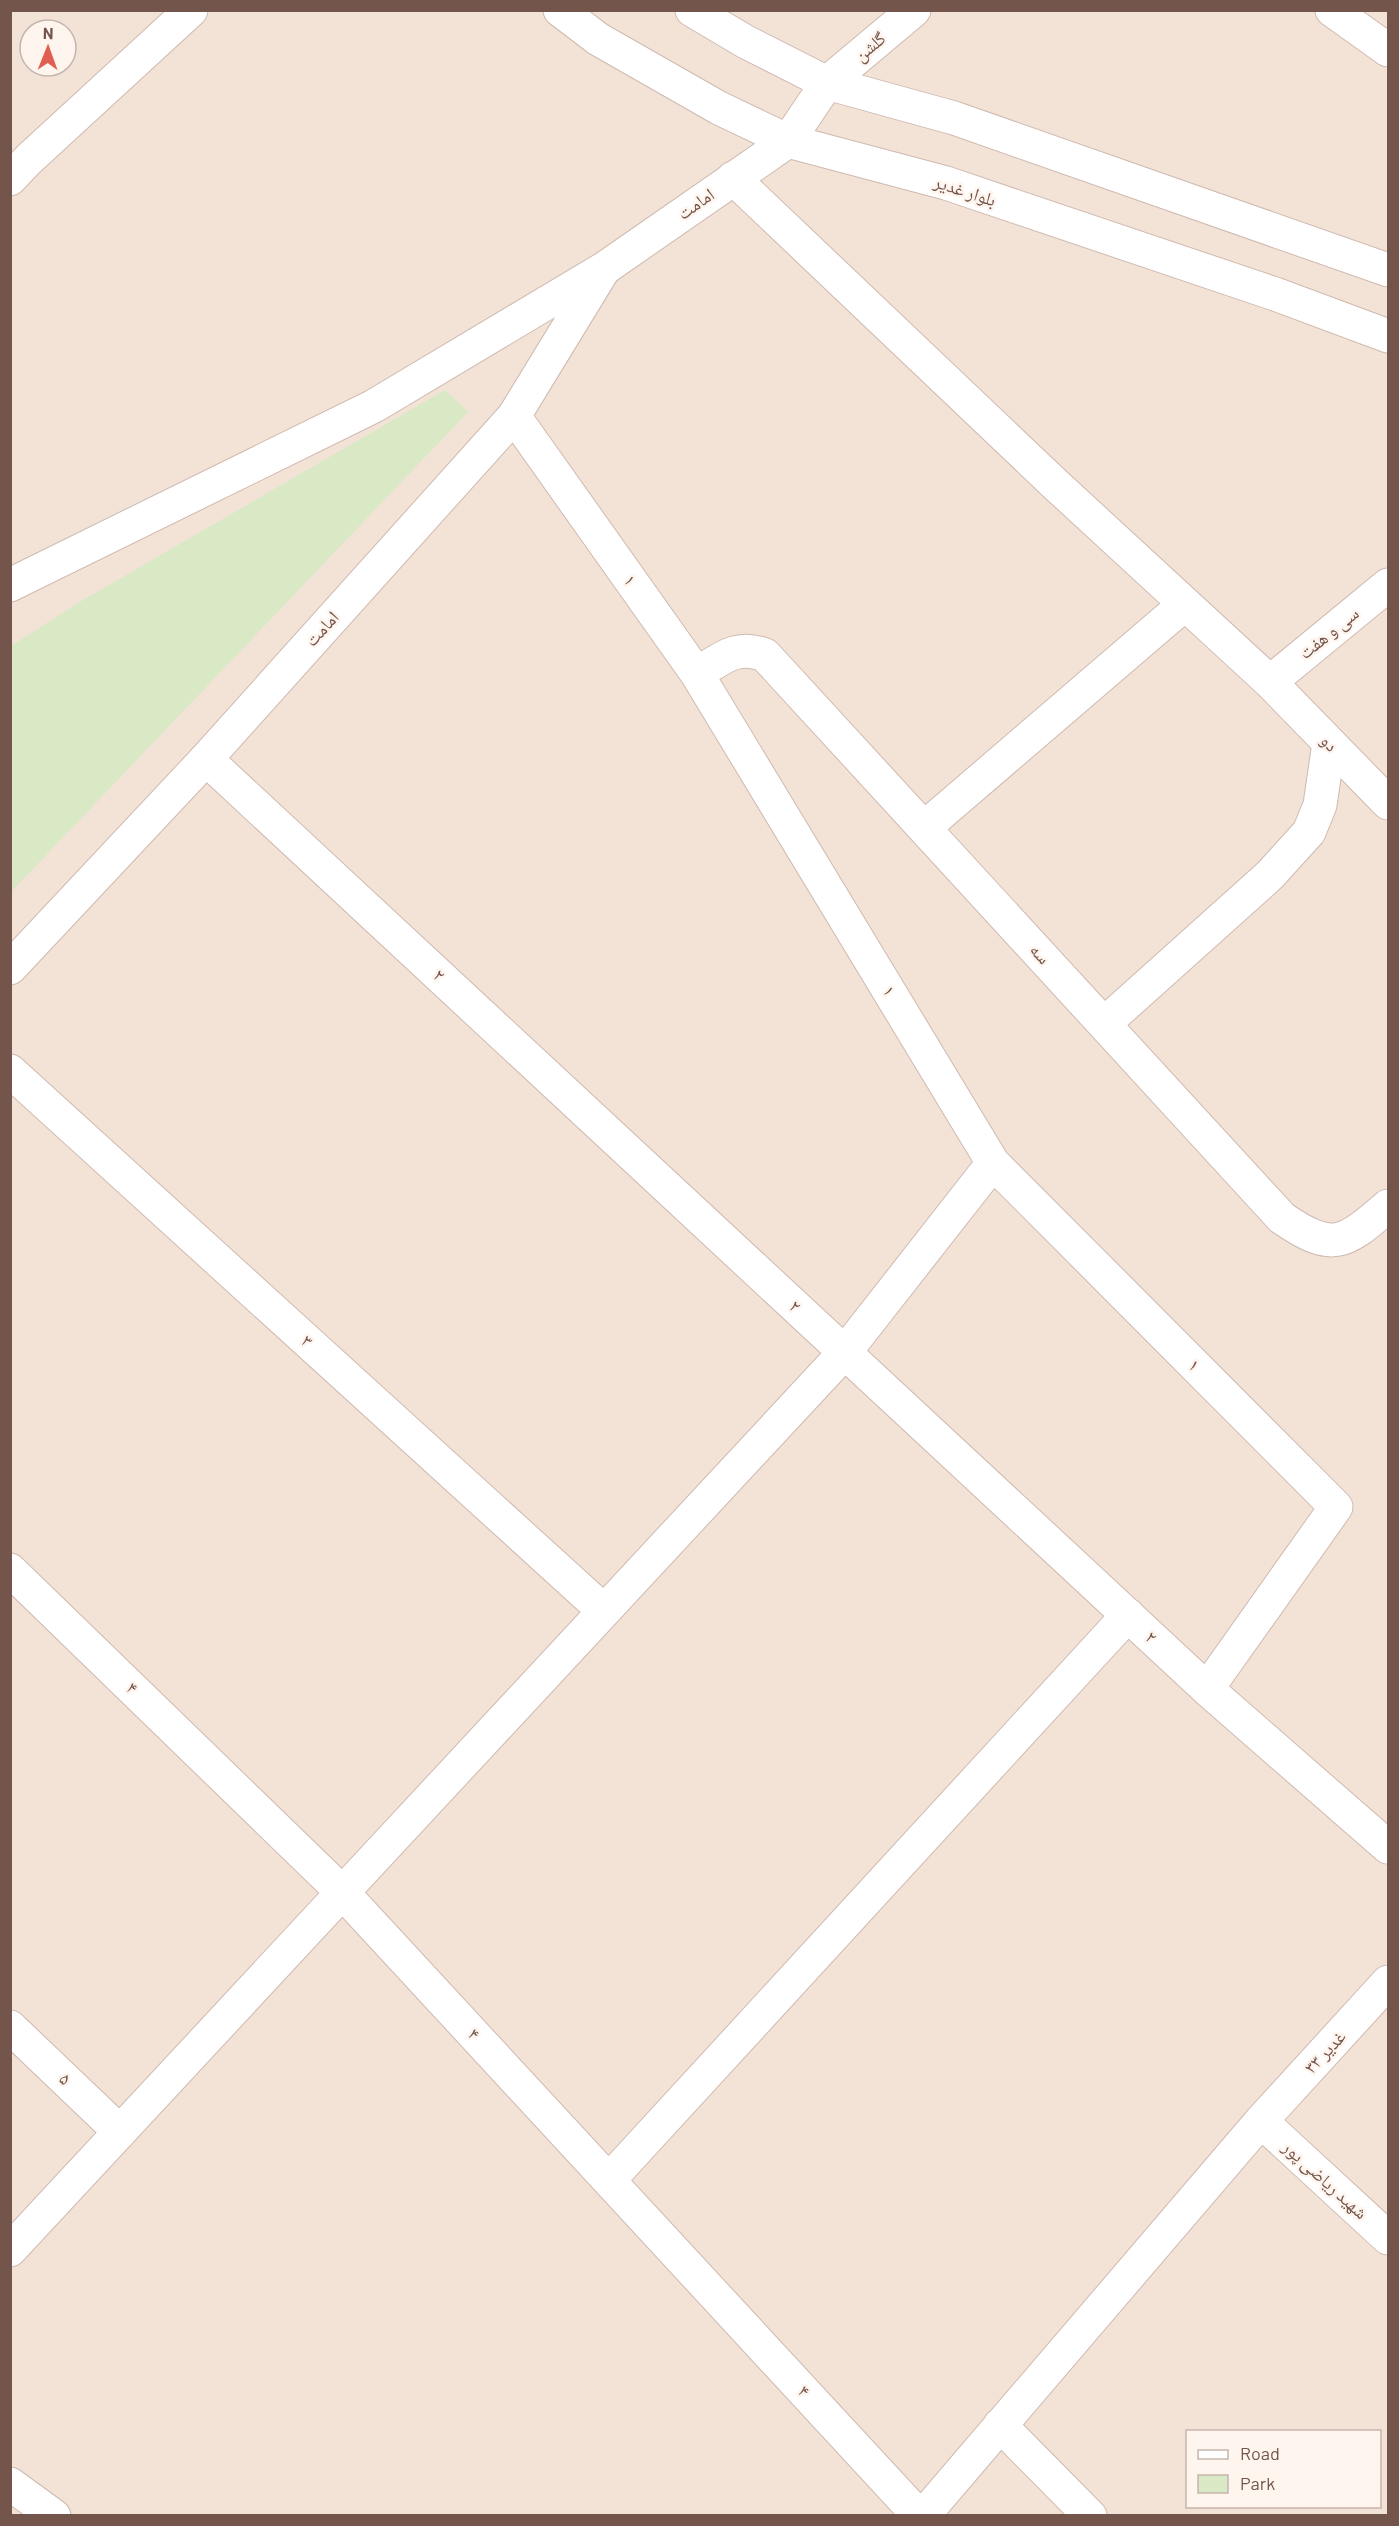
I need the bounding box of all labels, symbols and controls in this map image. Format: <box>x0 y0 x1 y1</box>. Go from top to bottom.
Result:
north arrow <box>18 18 78 78</box>
text: N <box>43 23 54 42</box>
street label: گلشن <box>849 26 891 66</box>
street label: بلوار غدیر <box>931 169 999 211</box>
street label: امامت <box>673 183 718 224</box>
street label: ۱ <box>619 570 642 589</box>
street label: سی و هفت <box>1294 601 1363 664</box>
street label: امامت <box>300 606 343 651</box>
street label: دو <box>1316 729 1343 756</box>
street label: سه <box>1026 939 1056 968</box>
street label: ۲ <box>429 963 450 985</box>
street label: ۱ <box>878 981 901 1000</box>
street label: ۲ <box>785 1294 806 1316</box>
street label: ۳ <box>297 1329 318 1351</box>
street label: ۱ <box>1184 1354 1205 1375</box>
street label: ۲ <box>1141 1625 1162 1647</box>
street label: ۴ <box>122 1677 143 1698</box>
street label: ۴ <box>464 2023 486 2044</box>
street label: غدیر ۳۳ <box>1299 2025 1350 2078</box>
street label: ۵ <box>55 2068 76 2089</box>
street label: شهید ریاضی پور <box>1277 2135 1373 2224</box>
street label: ۴ <box>794 2380 816 2401</box>
legend <box>1186 2430 1381 2508</box>
text: Road <box>1240 2442 1280 2464</box>
text: Park <box>1240 2472 1275 2494</box>

